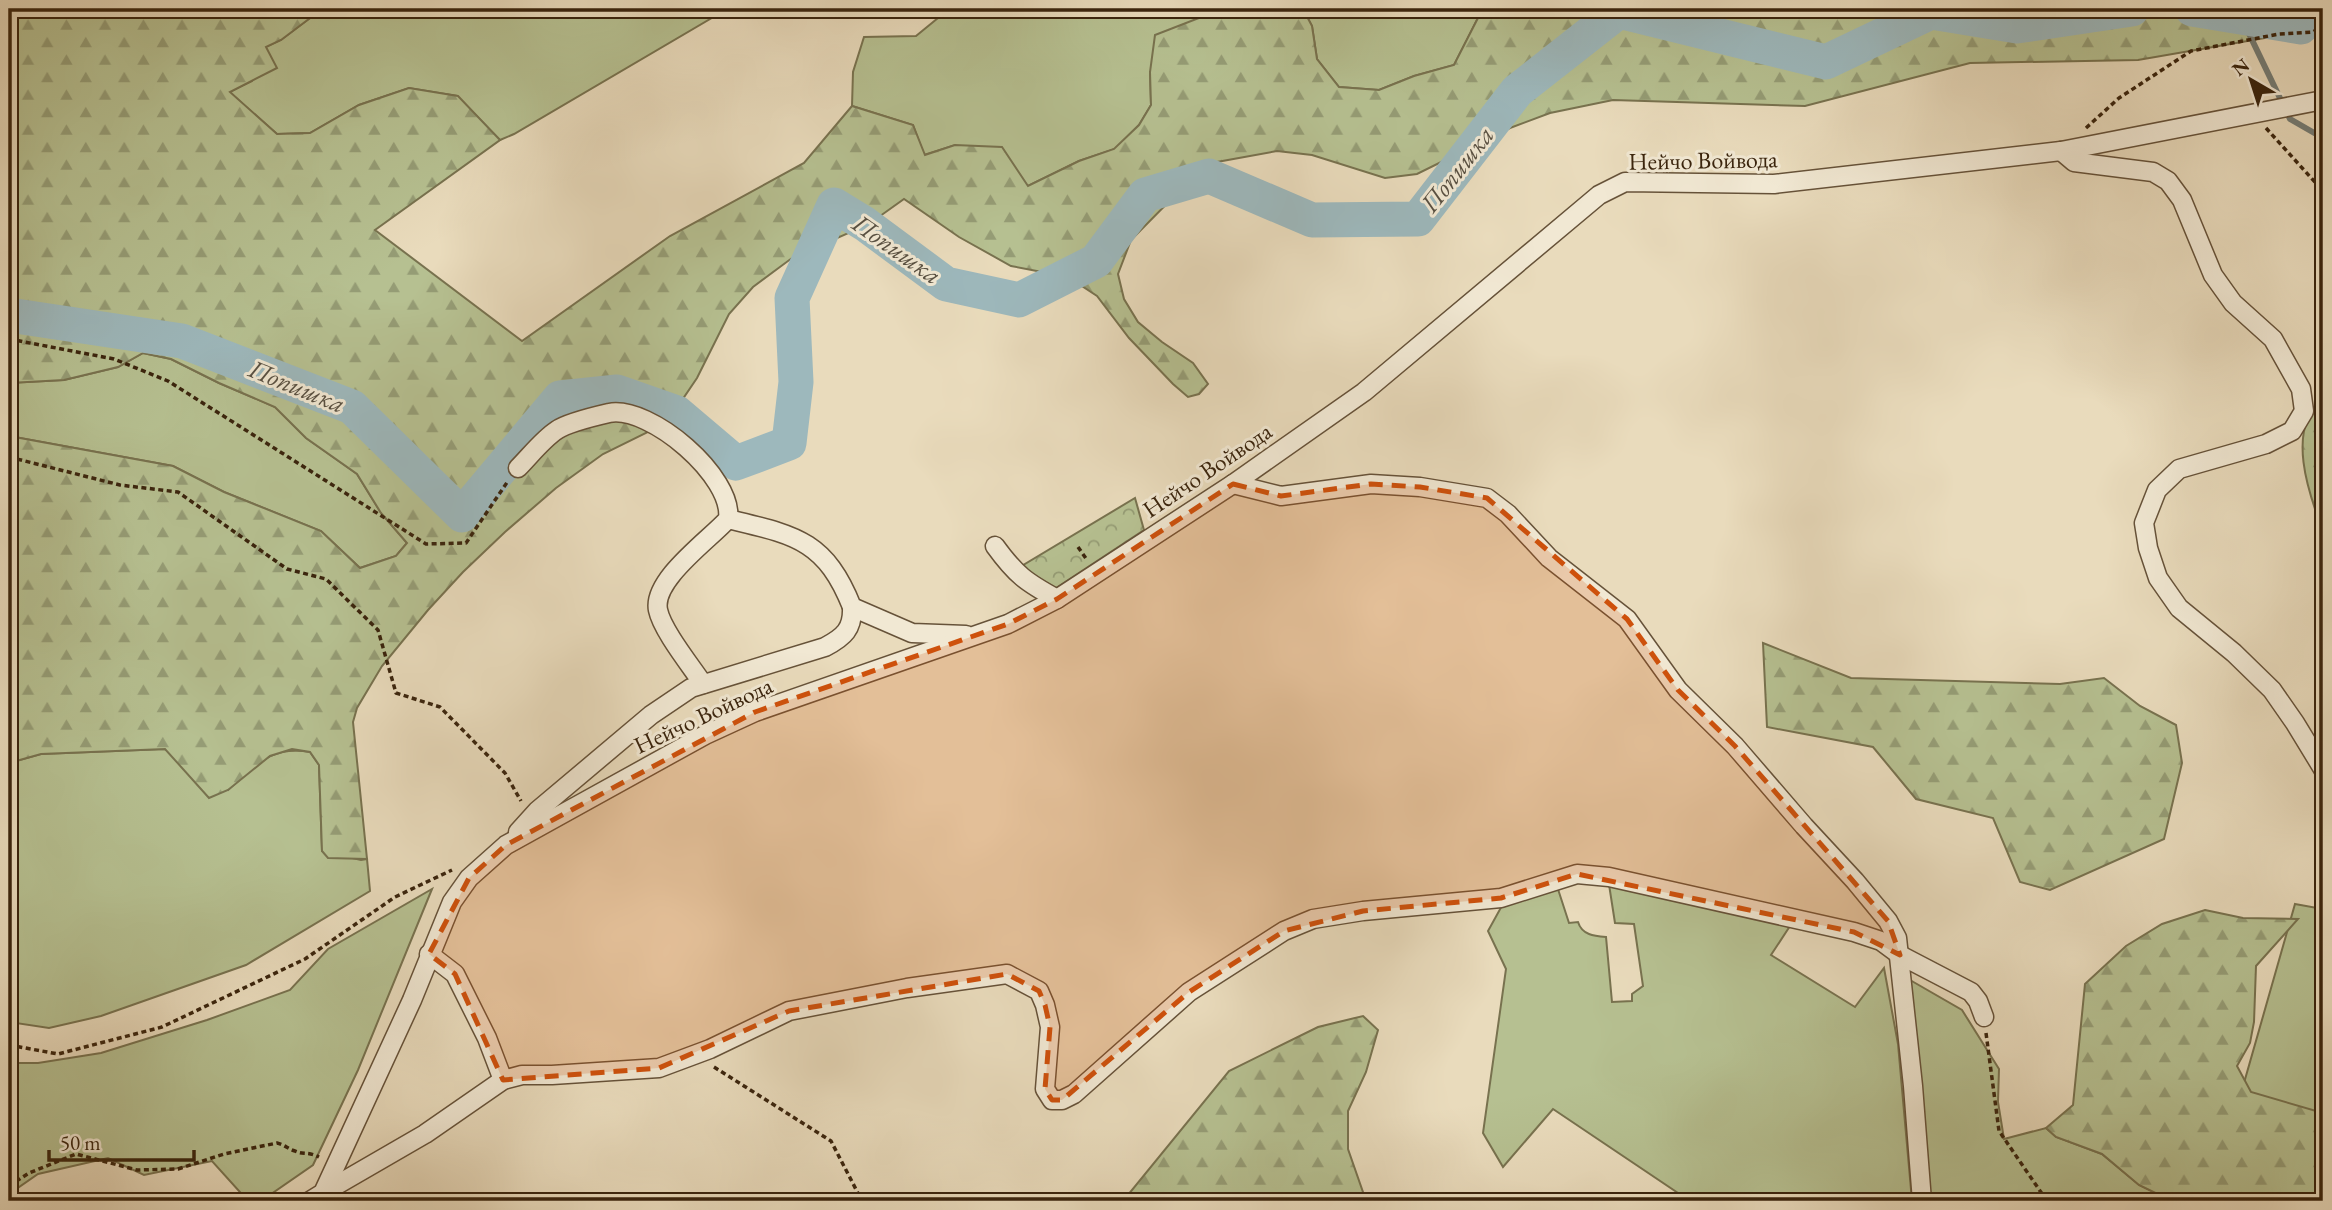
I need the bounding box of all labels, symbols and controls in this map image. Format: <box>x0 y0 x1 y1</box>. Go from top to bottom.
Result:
north arrow <box>2216 46 2286 116</box>
text: N <box>2227 52 2255 82</box>
water label: Попишка <box>1412 119 1501 220</box>
street label: Нейчо Войвода <box>1628 143 1778 177</box>
water label: Попишка <box>845 206 948 292</box>
water label: Попишка <box>243 351 350 421</box>
street label: Нейчо Войвода <box>1136 415 1278 525</box>
street label: Нейчо Войвода <box>629 669 778 761</box>
scale bar <box>49 1119 194 1163</box>
text: 50 m <box>60 1129 101 1156</box>

